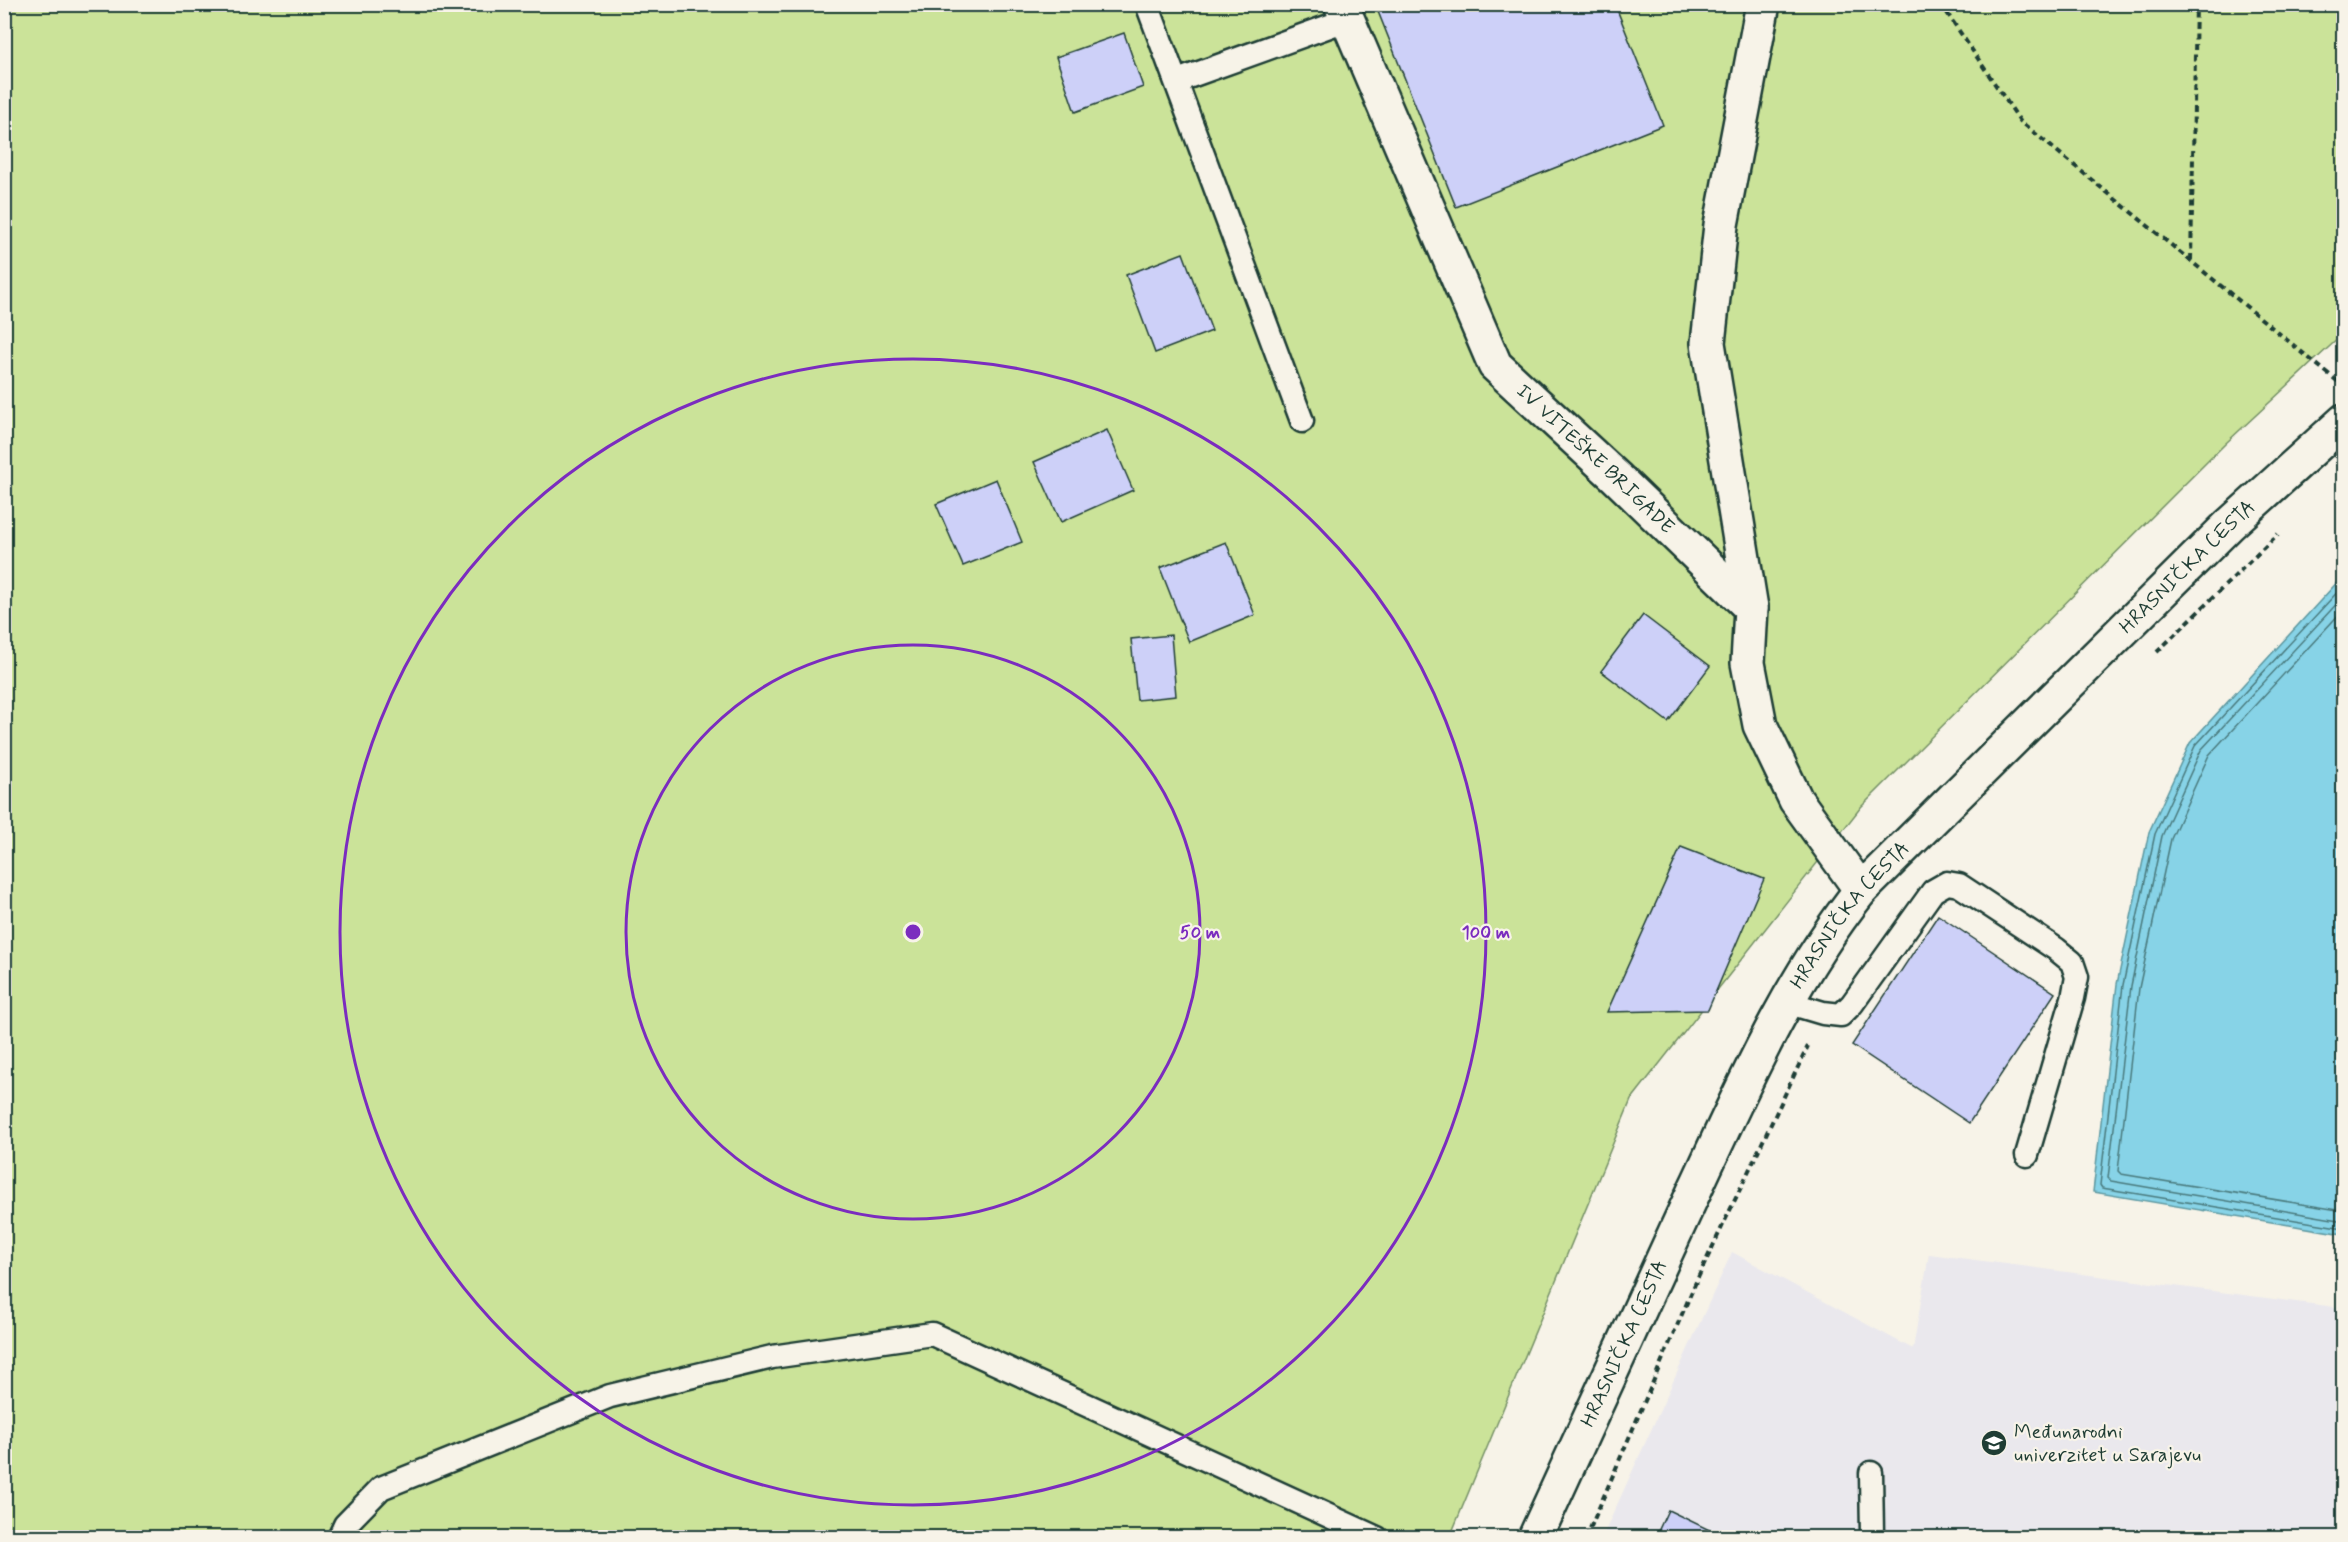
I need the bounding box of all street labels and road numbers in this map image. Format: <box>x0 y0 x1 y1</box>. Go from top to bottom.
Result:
street label: IV VITEŠKE BRIGADE <box>1511 378 1680 540</box>
street label: HRASNIČKA CESTA <box>2113 494 2261 640</box>
street label: HRASNIČKA CESTA <box>1784 836 1916 994</box>
street label: HRASNIČKA CESTA <box>1574 1256 1674 1431</box>

